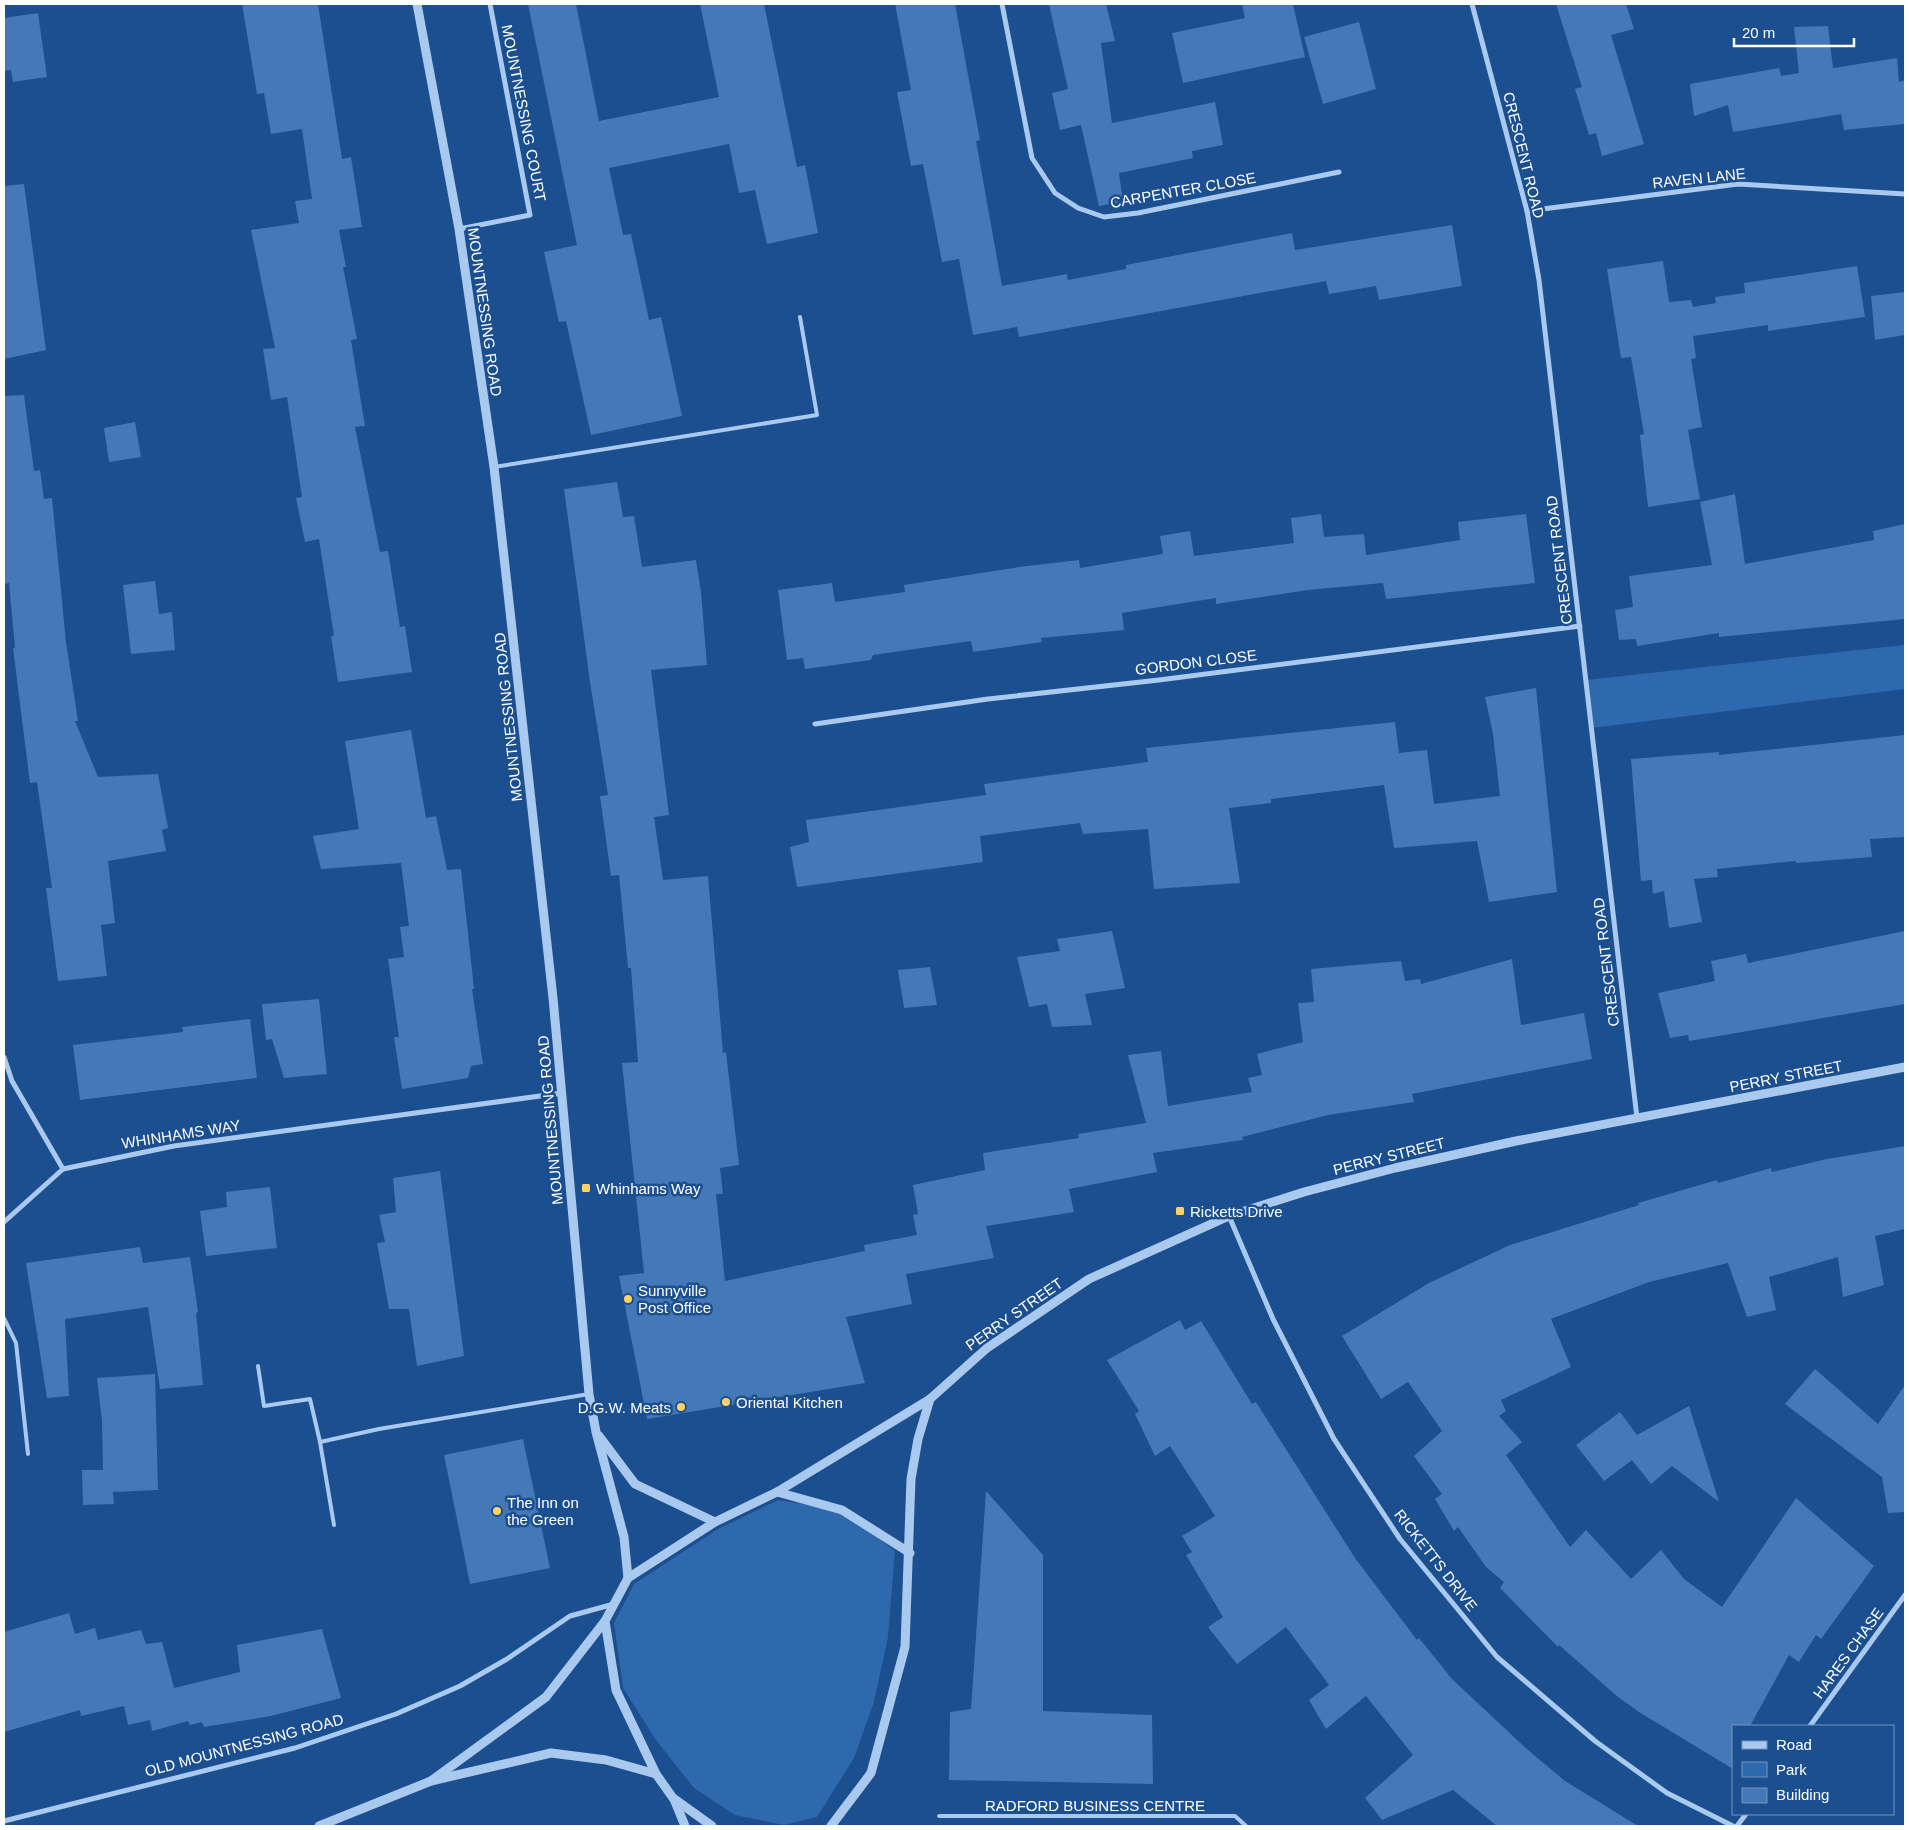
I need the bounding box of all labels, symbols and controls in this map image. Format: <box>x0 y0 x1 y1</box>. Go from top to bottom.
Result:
scale bar <box>1734 15 1854 47</box>
street label: MOUNTNESSING COURT <box>499 23 549 203</box>
text: 20 m <box>1742 24 1775 41</box>
street label: CRESCENT ROAD <box>1500 90 1548 220</box>
street label: RAVEN LANE <box>1651 165 1747 191</box>
street label: CARPENTER CLOSE <box>1109 169 1257 211</box>
street label: MOUNTNESSING ROAD <box>465 227 505 398</box>
street label: CRESCENT ROAD <box>1543 494 1575 625</box>
street label: MOUNTNESSING ROAD <box>491 631 525 802</box>
street label: GORDON CLOSE <box>1134 646 1258 678</box>
street label: CRESCENT ROAD <box>1590 896 1622 1027</box>
street label: MOUNTNESSING ROAD <box>534 1034 566 1205</box>
street label: PERRY STREET <box>1728 1057 1844 1095</box>
street label: WHINHAMS WAY <box>120 1116 242 1152</box>
street label: PERRY STREET <box>1331 1134 1447 1178</box>
place label: Whinhams Way <box>596 1180 701 1197</box>
marker: Whinhams Way <box>580 1182 592 1194</box>
place label: Ricketts Drive <box>1190 1203 1283 1220</box>
marker: Ricketts Drive <box>1174 1205 1186 1217</box>
street label: PERRY STREET <box>962 1274 1066 1354</box>
place label: Sunnyville Post Office <box>638 1282 711 1316</box>
marker: Sunnyville Post Office <box>622 1293 634 1305</box>
place label: Oriental Kitchen <box>736 1394 843 1411</box>
marker: Oriental Kitchen <box>720 1396 732 1408</box>
place label: D.G.W. Meats <box>578 1399 671 1416</box>
marker: D.G.W. Meats <box>675 1401 687 1413</box>
place label: The Inn on the Green <box>507 1494 579 1528</box>
marker: The Inn on the Green <box>491 1505 503 1517</box>
street label: RICKETTS DRIVE <box>1391 1506 1481 1614</box>
street label: HARES CHASE <box>1810 1605 1886 1701</box>
street label: OLD MOUNTNESSING ROAD <box>143 1710 345 1780</box>
legend <box>1732 1725 1894 1815</box>
text: Road <box>1776 1736 1812 1753</box>
text: Park <box>1776 1761 1807 1778</box>
text: Building <box>1776 1786 1829 1803</box>
street label: RADFORD BUSINESS CENTRE <box>985 1797 1205 1814</box>

